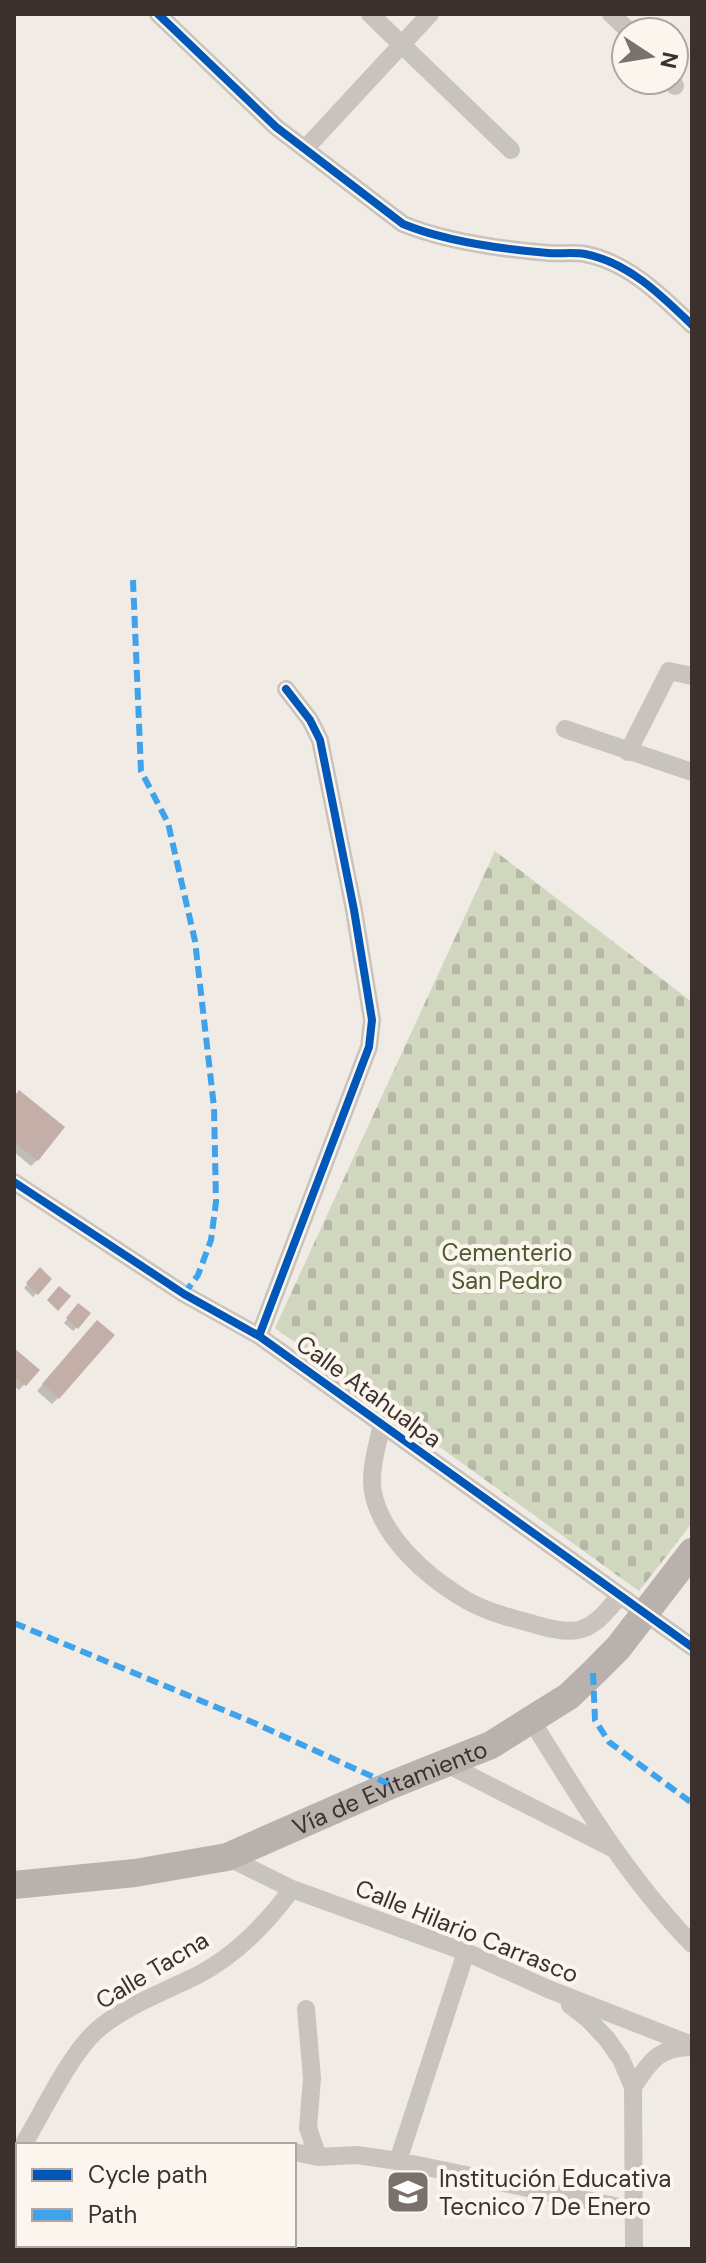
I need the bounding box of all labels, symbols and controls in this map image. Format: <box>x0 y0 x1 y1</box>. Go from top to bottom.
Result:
north arrow <box>610 16 690 96</box>
text: N <box>653 49 685 71</box>
park label: Cementerio San Pedro <box>441 1237 573 1296</box>
street label: Calle Atahualpa <box>290 1328 448 1454</box>
street label: Vía de Evitamiento <box>287 1733 492 1842</box>
street label: Calle Hilario Carrasco <box>351 1872 583 1990</box>
street label: Calle Tacna <box>90 1924 214 2016</box>
legend <box>16 2143 296 2247</box>
text: Cycle path <box>88 2159 207 2190</box>
place label: Institución Educativa Tecnico 7 De Enero <box>439 2163 671 2222</box>
school or university icon: Institución Educativa Tecnico 7 De Enero <box>384 2168 432 2216</box>
text: Path <box>88 2199 137 2230</box>

